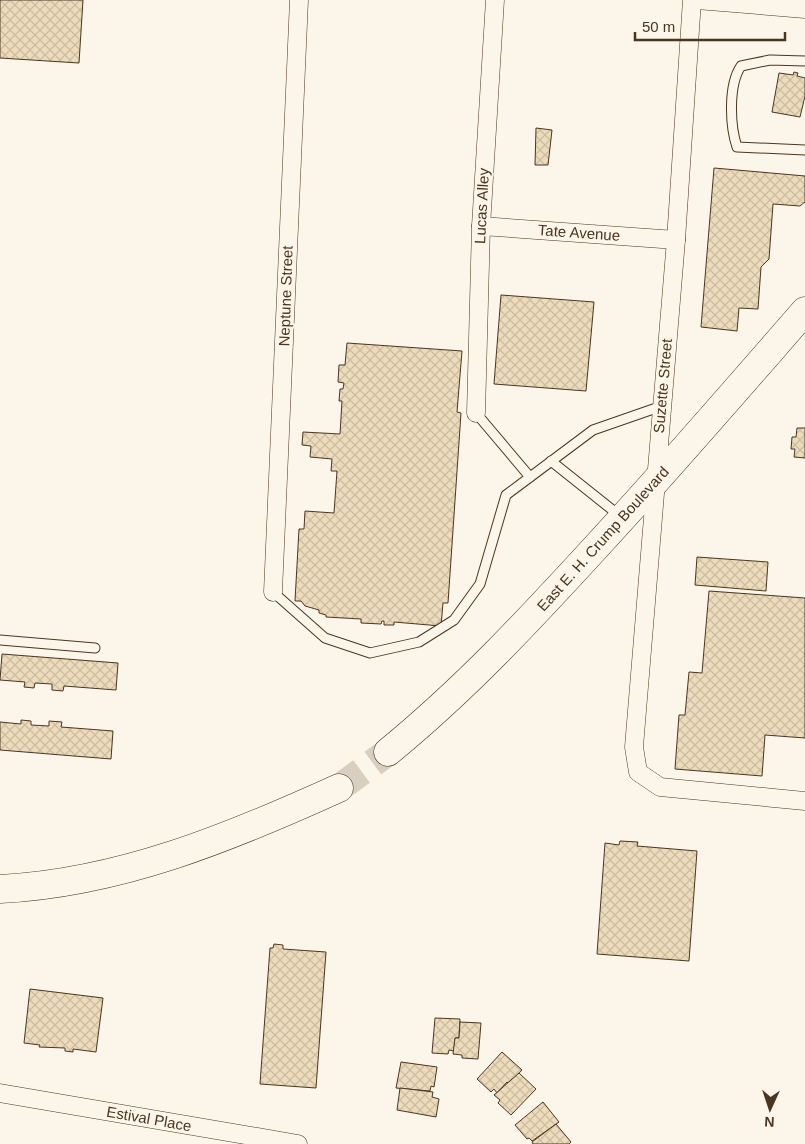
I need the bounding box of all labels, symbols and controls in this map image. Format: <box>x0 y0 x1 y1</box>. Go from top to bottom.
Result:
scale bar <box>635 10 785 42</box>
text: 50 m <box>642 18 675 35</box>
street label: Lucas Alley <box>471 167 492 244</box>
street label: Tate Avenue <box>537 221 621 244</box>
street label: Neptune Street <box>275 244 296 347</box>
street label: Suzette Street <box>650 337 675 434</box>
street label: East E. H. Crump Boulevard <box>533 463 672 614</box>
north arrow <box>745 1084 795 1134</box>
street label: Estival Place <box>105 1103 193 1134</box>
text: N <box>764 1114 775 1130</box>

